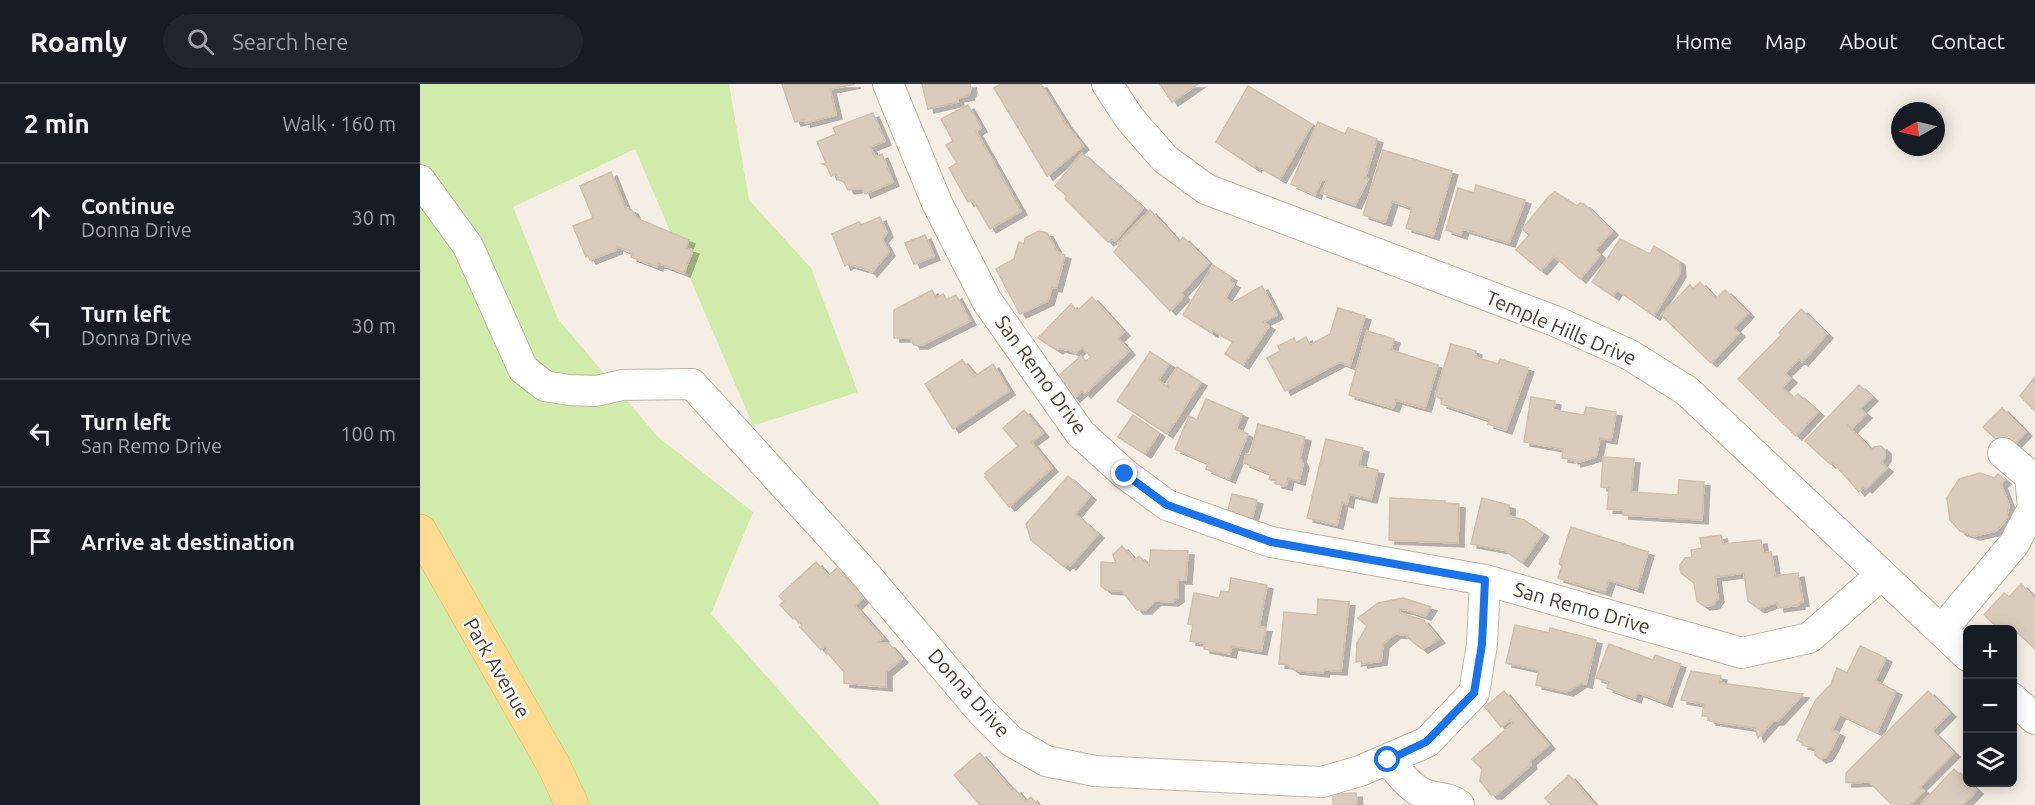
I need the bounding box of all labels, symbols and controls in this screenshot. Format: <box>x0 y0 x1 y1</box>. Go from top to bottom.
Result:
search box <box>163 14 583 68</box>
icon: search <box>184 25 217 58</box>
text: Roamly <box>30 26 127 57</box>
text: Search here <box>232 29 348 54</box>
text: Home <box>1675 29 1732 53</box>
text: Map <box>1765 29 1806 53</box>
text: About <box>1839 29 1898 53</box>
text: Contact <box>1931 29 2005 53</box>
north arrow <box>1891 102 1945 156</box>
text: 2 min <box>24 109 90 138</box>
text: Walk · 160 m <box>283 112 396 135</box>
text: Continue <box>81 193 175 218</box>
icon: ahead <box>24 201 57 234</box>
text: 30 m <box>352 206 396 229</box>
text: Donna Drive <box>81 218 192 241</box>
street label: Temple Hills Drive <box>1483 286 1640 370</box>
text: Turn left <box>81 301 171 326</box>
icon: left <box>24 309 57 342</box>
street label: San Remo Drive <box>991 311 1092 439</box>
text: 30 m <box>352 314 396 337</box>
text: Donna Drive <box>81 326 192 349</box>
text: Turn left <box>81 409 171 434</box>
icon: left <box>24 417 57 450</box>
text: 100 m <box>340 422 396 445</box>
text: San Remo Drive <box>81 434 222 457</box>
route end <box>1111 460 1137 486</box>
icon: arrive <box>24 525 57 558</box>
text: Arrive at destination <box>81 529 295 554</box>
street label: San Remo Drive <box>1511 577 1653 638</box>
street label: Park Avenue <box>460 614 535 722</box>
map controls <box>1963 625 2017 787</box>
button: + <box>1963 625 2017 679</box>
street label: Donna Drive <box>924 644 1015 742</box>
button: − <box>1963 679 2017 733</box>
button: layers <box>1963 733 2017 787</box>
route start <box>1374 746 1400 772</box>

